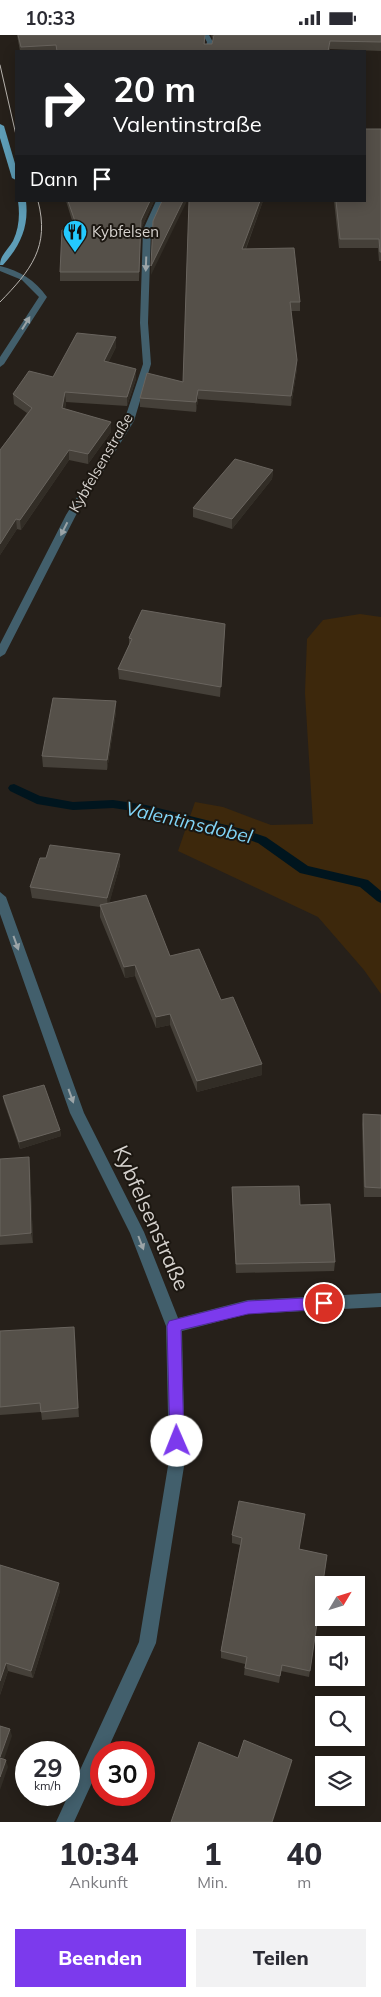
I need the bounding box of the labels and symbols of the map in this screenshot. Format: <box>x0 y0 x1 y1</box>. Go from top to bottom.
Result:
restaurant icon: Kybfelsen <box>62 219 88 253</box>
place label: Kybfelsen <box>92 222 159 241</box>
one-way arrow <box>141 257 149 273</box>
one-way arrow <box>21 316 31 330</box>
street label: Kybfelsenstraße <box>64 410 137 516</box>
one-way arrow <box>60 521 68 536</box>
water label: Valentinsdobel <box>123 796 255 848</box>
one-way arrow <box>12 936 20 951</box>
one-way arrow <box>67 1089 75 1104</box>
street label: Kybfelsenstraße <box>108 1141 196 1294</box>
one-way arrow <box>138 1235 145 1250</box>
pin <box>303 1282 345 1324</box>
position arrow <box>150 1414 202 1466</box>
north arrow <box>315 1576 365 1626</box>
speed limit sign: 30 <box>90 1741 155 1806</box>

